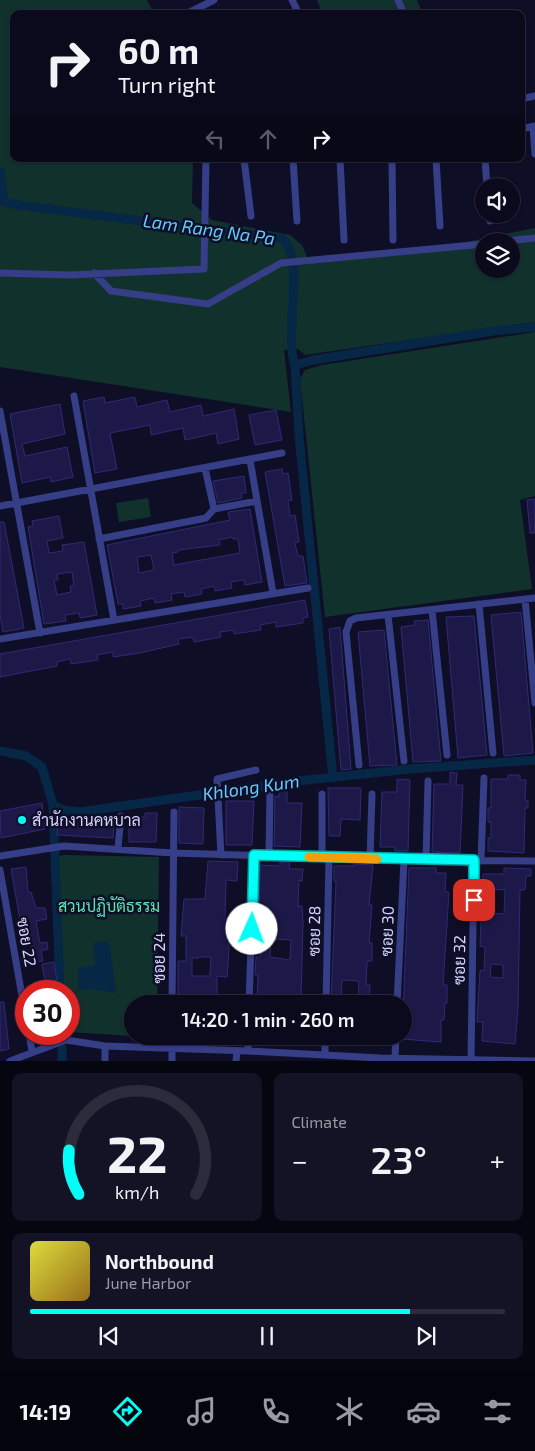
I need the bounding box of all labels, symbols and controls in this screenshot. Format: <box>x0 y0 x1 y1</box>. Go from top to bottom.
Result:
text: 60 m <box>118 29 199 71</box>
icon: right <box>35 30 100 95</box>
text: Turn right <box>118 71 216 97</box>
icon: left <box>201 125 229 153</box>
icon: ahead <box>254 125 282 153</box>
icon: right <box>307 125 335 153</box>
map controls <box>475 178 520 278</box>
button: sound <box>475 178 520 223</box>
water label: Lam Rang Na Pa <box>142 209 277 249</box>
button: layers <box>475 233 520 278</box>
water label: Khlong Kum <box>201 769 301 805</box>
place label: สำนักงานคหบาล <box>32 810 141 829</box>
marker: สำนักงานคหบาล <box>16 814 28 826</box>
pin <box>453 879 495 921</box>
icon: arrive <box>460 886 488 914</box>
park label: สวนปฏิบัติธรรม <box>58 896 160 917</box>
position arrow <box>225 902 277 954</box>
street label: ซอย 28 <box>304 905 323 956</box>
street label: ซอย 30 <box>376 905 397 957</box>
street label: ซอย 22 <box>14 916 41 968</box>
street label: ซอย 24 <box>149 932 168 983</box>
street label: ซอย 32 <box>449 935 468 985</box>
speed limit sign: 30 <box>15 980 80 1045</box>
text: 14:20 · 1 min · 260 m <box>182 1008 354 1031</box>
text: Climate <box>292 1112 347 1131</box>
text: 22 <box>107 1121 167 1183</box>
text: 23° <box>370 1136 427 1182</box>
text: − <box>292 1143 308 1177</box>
text: + <box>490 1143 505 1177</box>
text: km/h <box>115 1181 159 1203</box>
text: Northbound <box>105 1250 214 1273</box>
text: June Harbor <box>105 1273 192 1292</box>
icon: previous <box>95 1322 123 1350</box>
icon: pause <box>253 1322 281 1350</box>
icon: next <box>412 1322 440 1350</box>
icon: directions <box>110 1394 145 1429</box>
icon: music <box>184 1394 219 1429</box>
icon: phone <box>258 1394 293 1429</box>
icon: climate <box>332 1394 367 1429</box>
icon: car <box>406 1394 441 1429</box>
icon: filters <box>480 1394 515 1429</box>
text: 14:19 <box>20 1398 71 1424</box>

